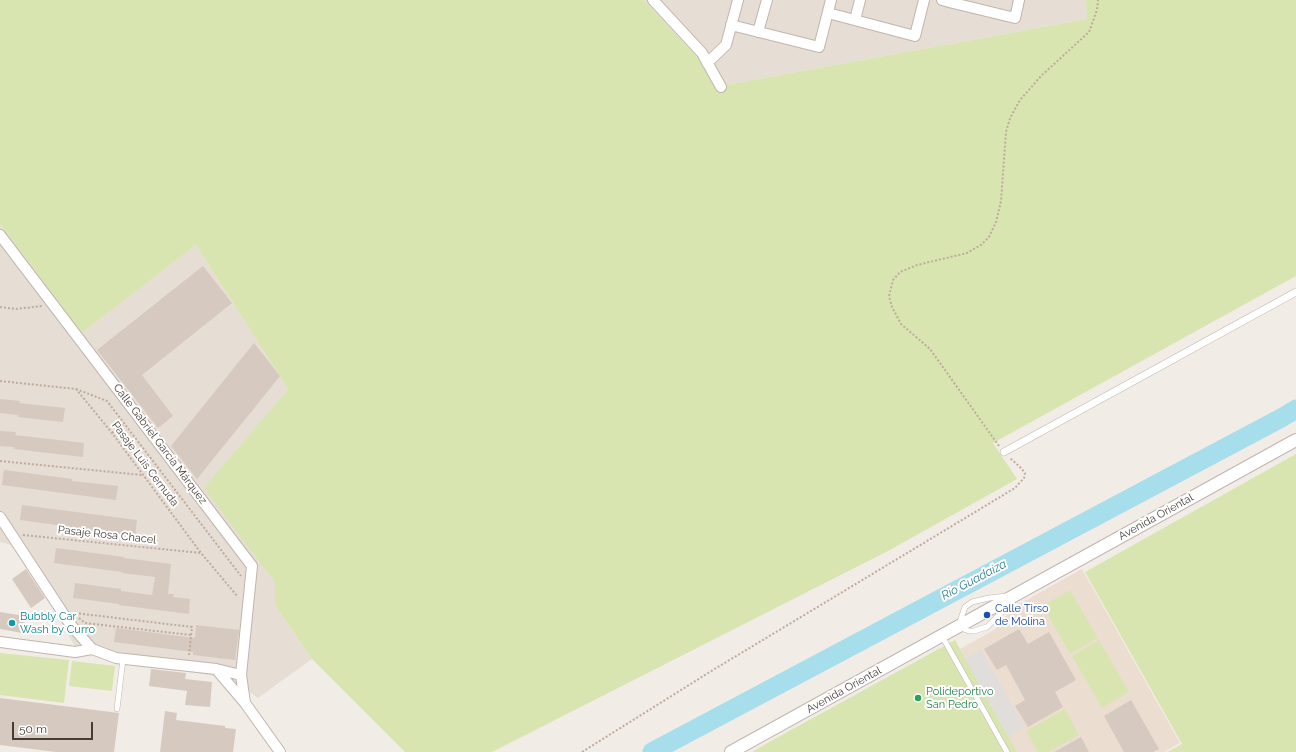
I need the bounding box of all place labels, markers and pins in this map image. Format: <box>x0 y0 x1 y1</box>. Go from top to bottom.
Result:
place label: Calle Tirso de Molina <box>995 602 1049 628</box>
place label: Bubbly Car Wash by Curro <box>20 610 95 636</box>
marker: Calle Tirso de Molina <box>982 610 992 620</box>
marker: Bubbly Car Wash by Curro <box>7 618 17 628</box>
place label: Polideportivo San Pedro <box>926 685 993 711</box>
marker: Polideportivo San Pedro <box>913 693 923 703</box>

